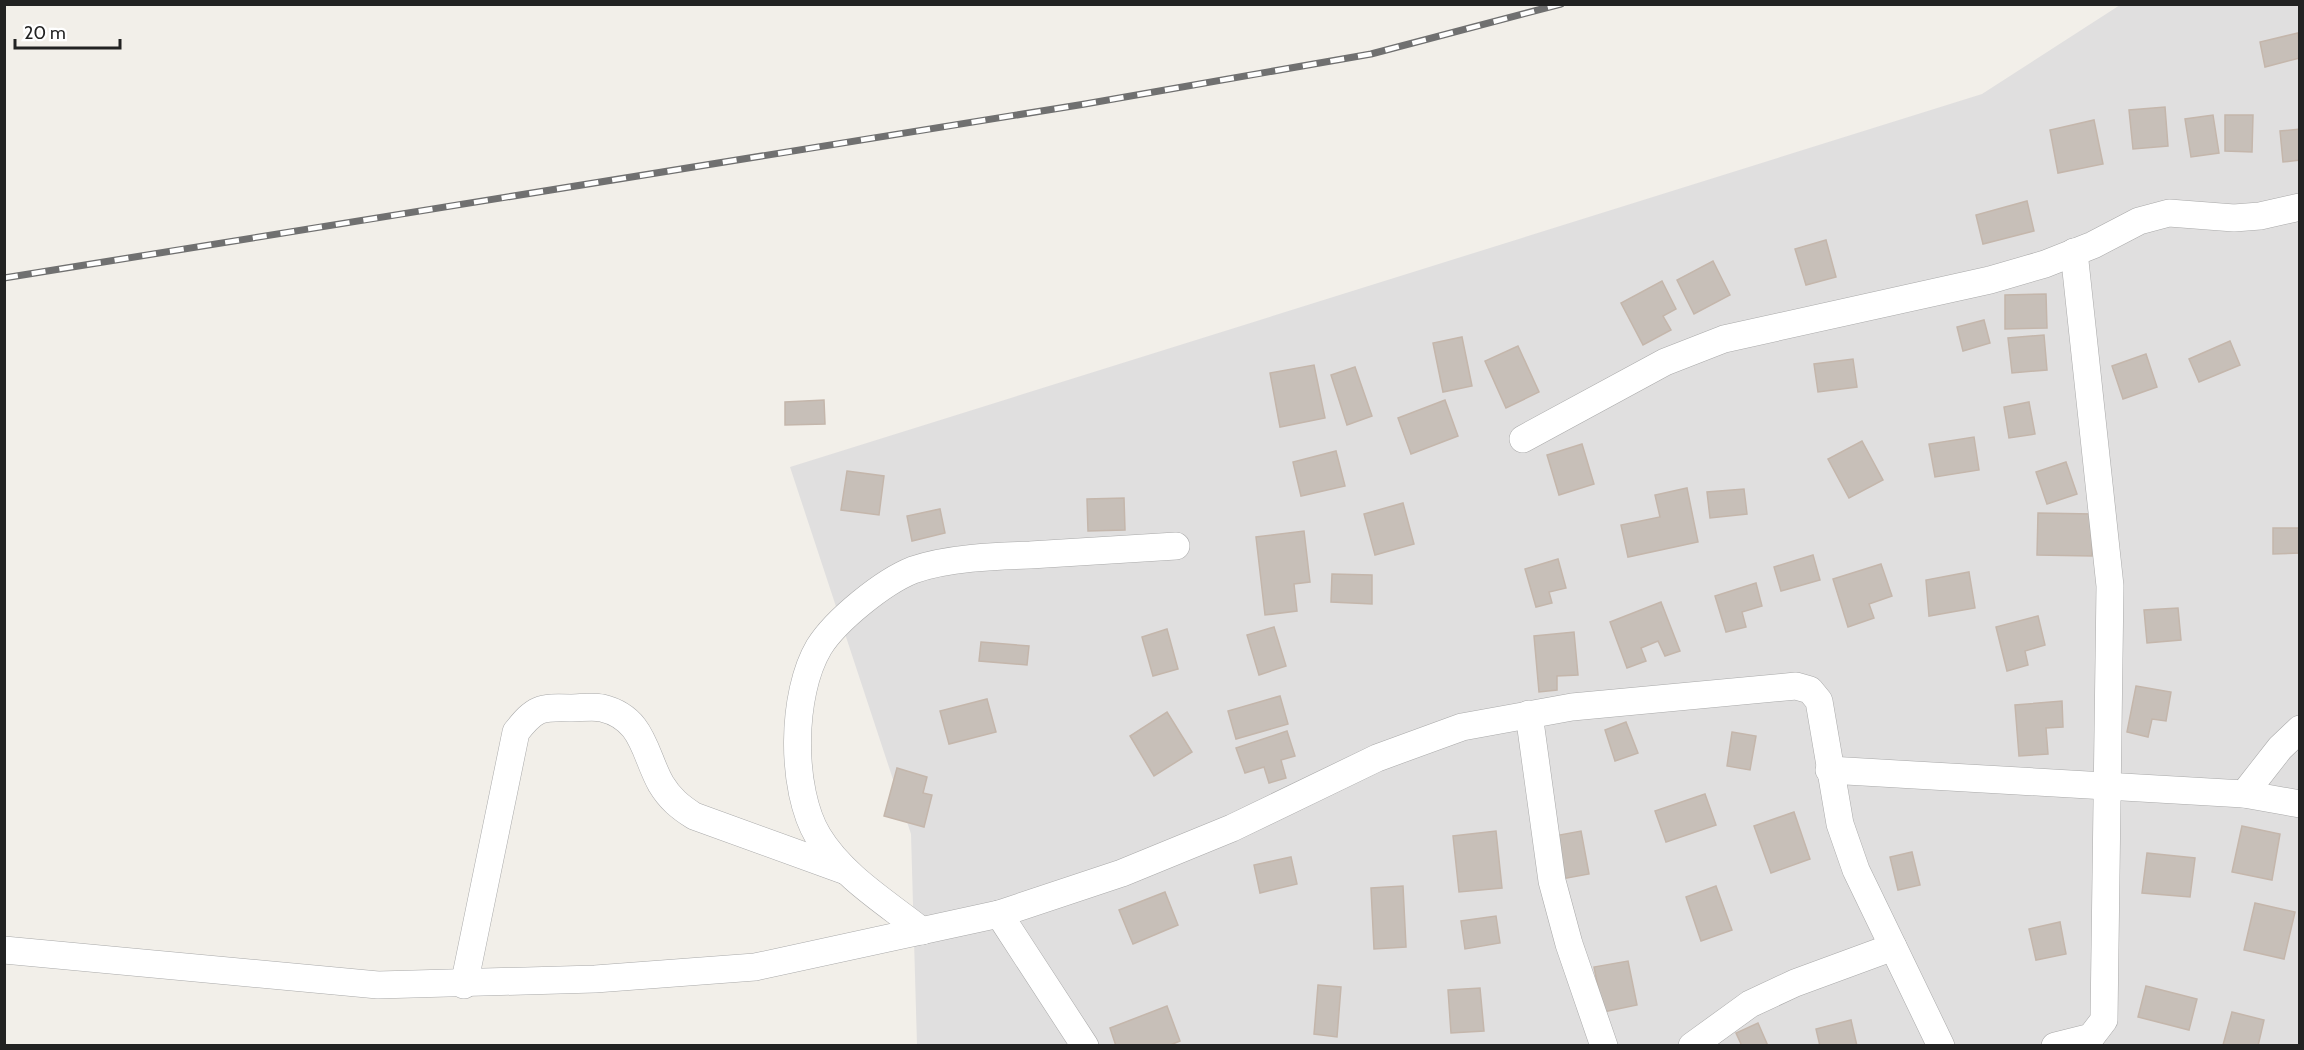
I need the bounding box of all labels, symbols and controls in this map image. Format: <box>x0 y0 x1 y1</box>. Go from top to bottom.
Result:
scale bar <box>15 12 120 50</box>
text: 20 m <box>24 22 66 44</box>

